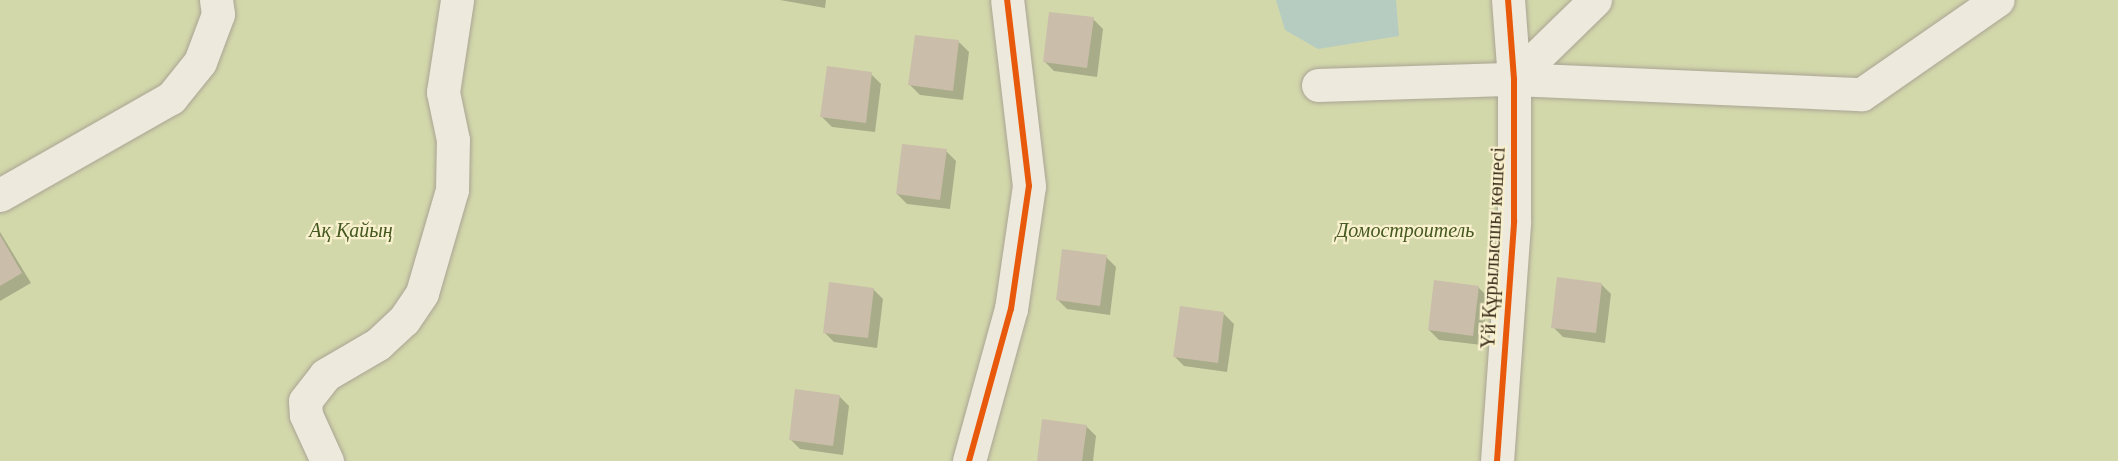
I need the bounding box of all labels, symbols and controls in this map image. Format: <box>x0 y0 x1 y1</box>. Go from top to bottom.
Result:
street label: Үй Құрылысшы көшесі <box>1476 147 1510 349</box>
park label: Ақ Қайың <box>309 218 393 242</box>
park label: Домостроитель <box>1336 218 1474 242</box>

